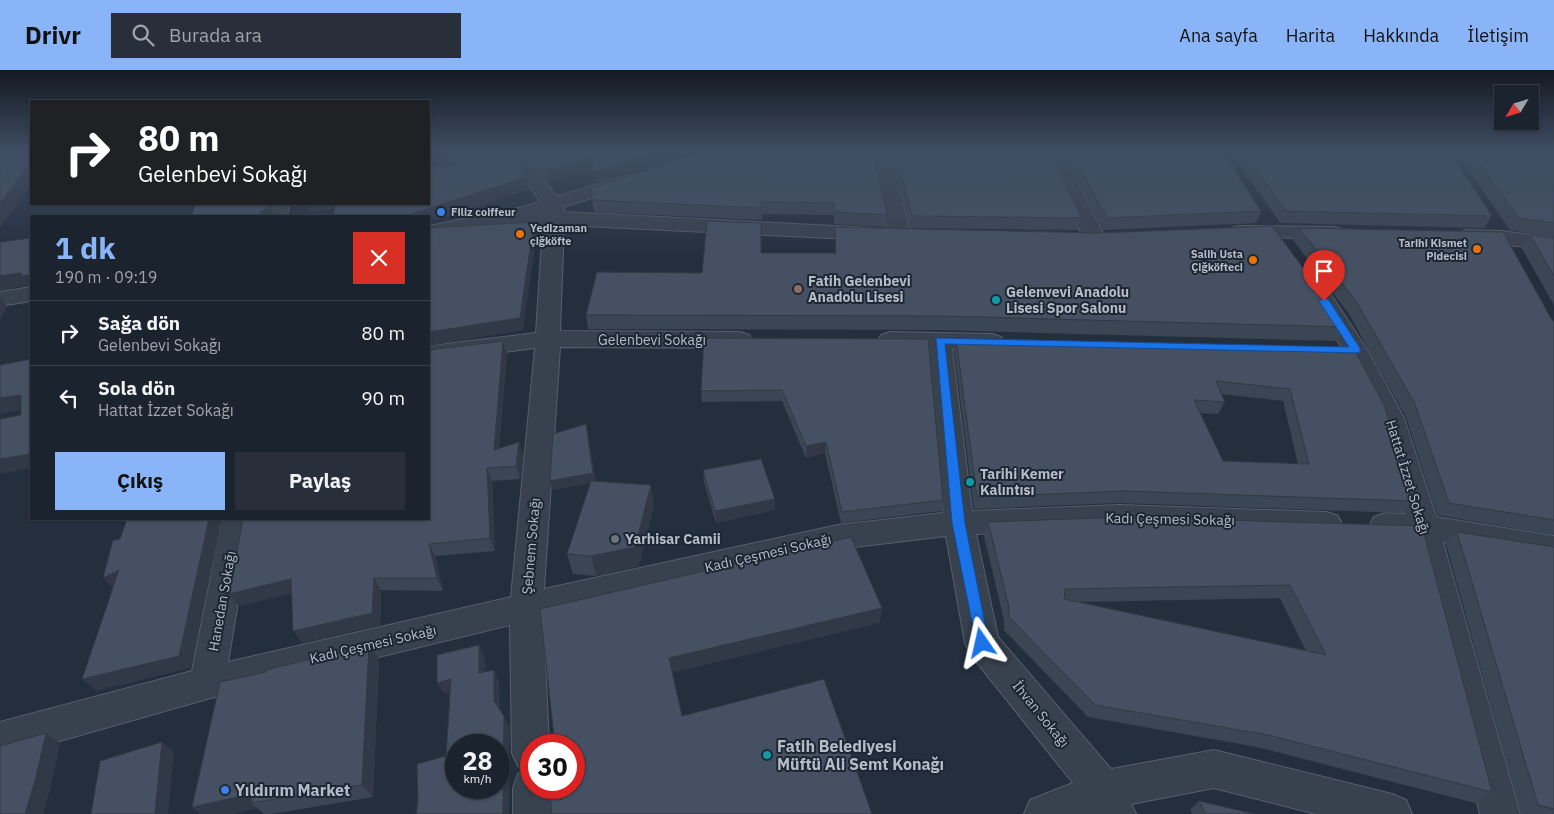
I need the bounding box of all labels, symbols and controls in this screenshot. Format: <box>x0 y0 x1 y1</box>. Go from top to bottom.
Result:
search box <box>111 13 461 58</box>
text: Drivr <box>25 19 81 51</box>
icon: search <box>129 21 157 49</box>
text: Burada ara <box>169 23 262 47</box>
text: Ana sayfa <box>1179 24 1258 47</box>
text: Harita <box>1286 24 1335 47</box>
text: Hakkında <box>1363 24 1439 47</box>
text: İletişim <box>1467 24 1529 47</box>
north arrow <box>1494 85 1539 130</box>
map controls <box>1494 85 1539 130</box>
text: 80 m <box>138 115 220 161</box>
icon: right <box>55 120 120 185</box>
text: Gelenbevi Sokağı <box>138 159 308 188</box>
place label: Filiz coiffeur <box>451 205 516 219</box>
marker: Filiz coiffeur <box>435 206 447 218</box>
place label: Yedizaman çiğköfte <box>530 221 587 248</box>
text: 1 dk <box>55 228 116 267</box>
marker: Yedizaman çiğköfte <box>514 228 526 240</box>
button: close <box>353 232 405 284</box>
place label: Tarihi Kismet Pidecisi <box>1399 236 1467 263</box>
marker: Tarihi Kismet Pidecisi <box>1471 243 1483 255</box>
place label: Salih Usta Çiğköfteci <box>1191 247 1243 274</box>
pin <box>1303 250 1345 301</box>
marker: Salih Usta Çiğköfteci <box>1247 254 1259 266</box>
icon: arrive <box>1310 257 1338 285</box>
text: 190 m · 09:19 <box>55 267 157 287</box>
place label: Fatih Gelenbevi Anadolu Lisesi <box>808 272 911 306</box>
marker: Fatih Gelenbevi Anadolu Lisesi <box>792 283 804 295</box>
place label: Gelenvevi Anadolu Lisesi Spor Salonu <box>1006 283 1129 317</box>
marker: Gelenvevi Anadolu Lisesi Spor Salonu <box>990 294 1002 306</box>
text: Sağa dön <box>98 311 180 335</box>
icon: right <box>55 319 83 347</box>
text: 80 m <box>361 321 405 345</box>
street label: Gelenbevi Sokağı <box>598 331 706 349</box>
text: Gelenbevi Sokağı <box>98 335 221 355</box>
text: Sola dön <box>98 376 175 400</box>
icon: left <box>55 384 83 412</box>
text: 90 m <box>361 386 405 410</box>
text: Hattat İzzet Sokağı <box>98 400 234 420</box>
street label: Hattat İzzet Sokağı <box>1382 418 1434 536</box>
button: Çıkış <box>55 452 225 510</box>
button: Paylaş <box>235 452 405 510</box>
place label: Tarihi Kemer Kalıntısı <box>980 465 1064 499</box>
marker: Tarihi Kemer Kalıntısı <box>964 476 976 488</box>
street label: Şebnem Sokağı <box>518 497 544 595</box>
street label: Kadı Çeşmesi Sokağı <box>1105 509 1235 529</box>
place label: Yarhisar Camii <box>625 530 721 548</box>
street label: Kadı Çeşmesi Sokağı <box>703 530 833 576</box>
marker: Yarhisar Camii <box>609 533 621 545</box>
street label: Hanedan Sokağı <box>204 549 240 653</box>
position arrow <box>955 616 1007 668</box>
street label: Kadı Çeşmesi Sokağı <box>308 621 438 667</box>
street label: İhvan Sokağı <box>1009 677 1073 751</box>
speed limit sign: 30 <box>520 734 585 799</box>
place label: Fatih Belediyesi Müftü Ali Semt Konağı <box>777 736 944 774</box>
text: 28 <box>462 744 493 777</box>
marker: Fatih Belediyesi Müftü Ali Semt Konağı <box>761 749 773 761</box>
text: km/h <box>463 771 492 786</box>
place label: Yıldırım Market <box>235 780 350 800</box>
marker: Yıldırım Market <box>219 784 231 796</box>

